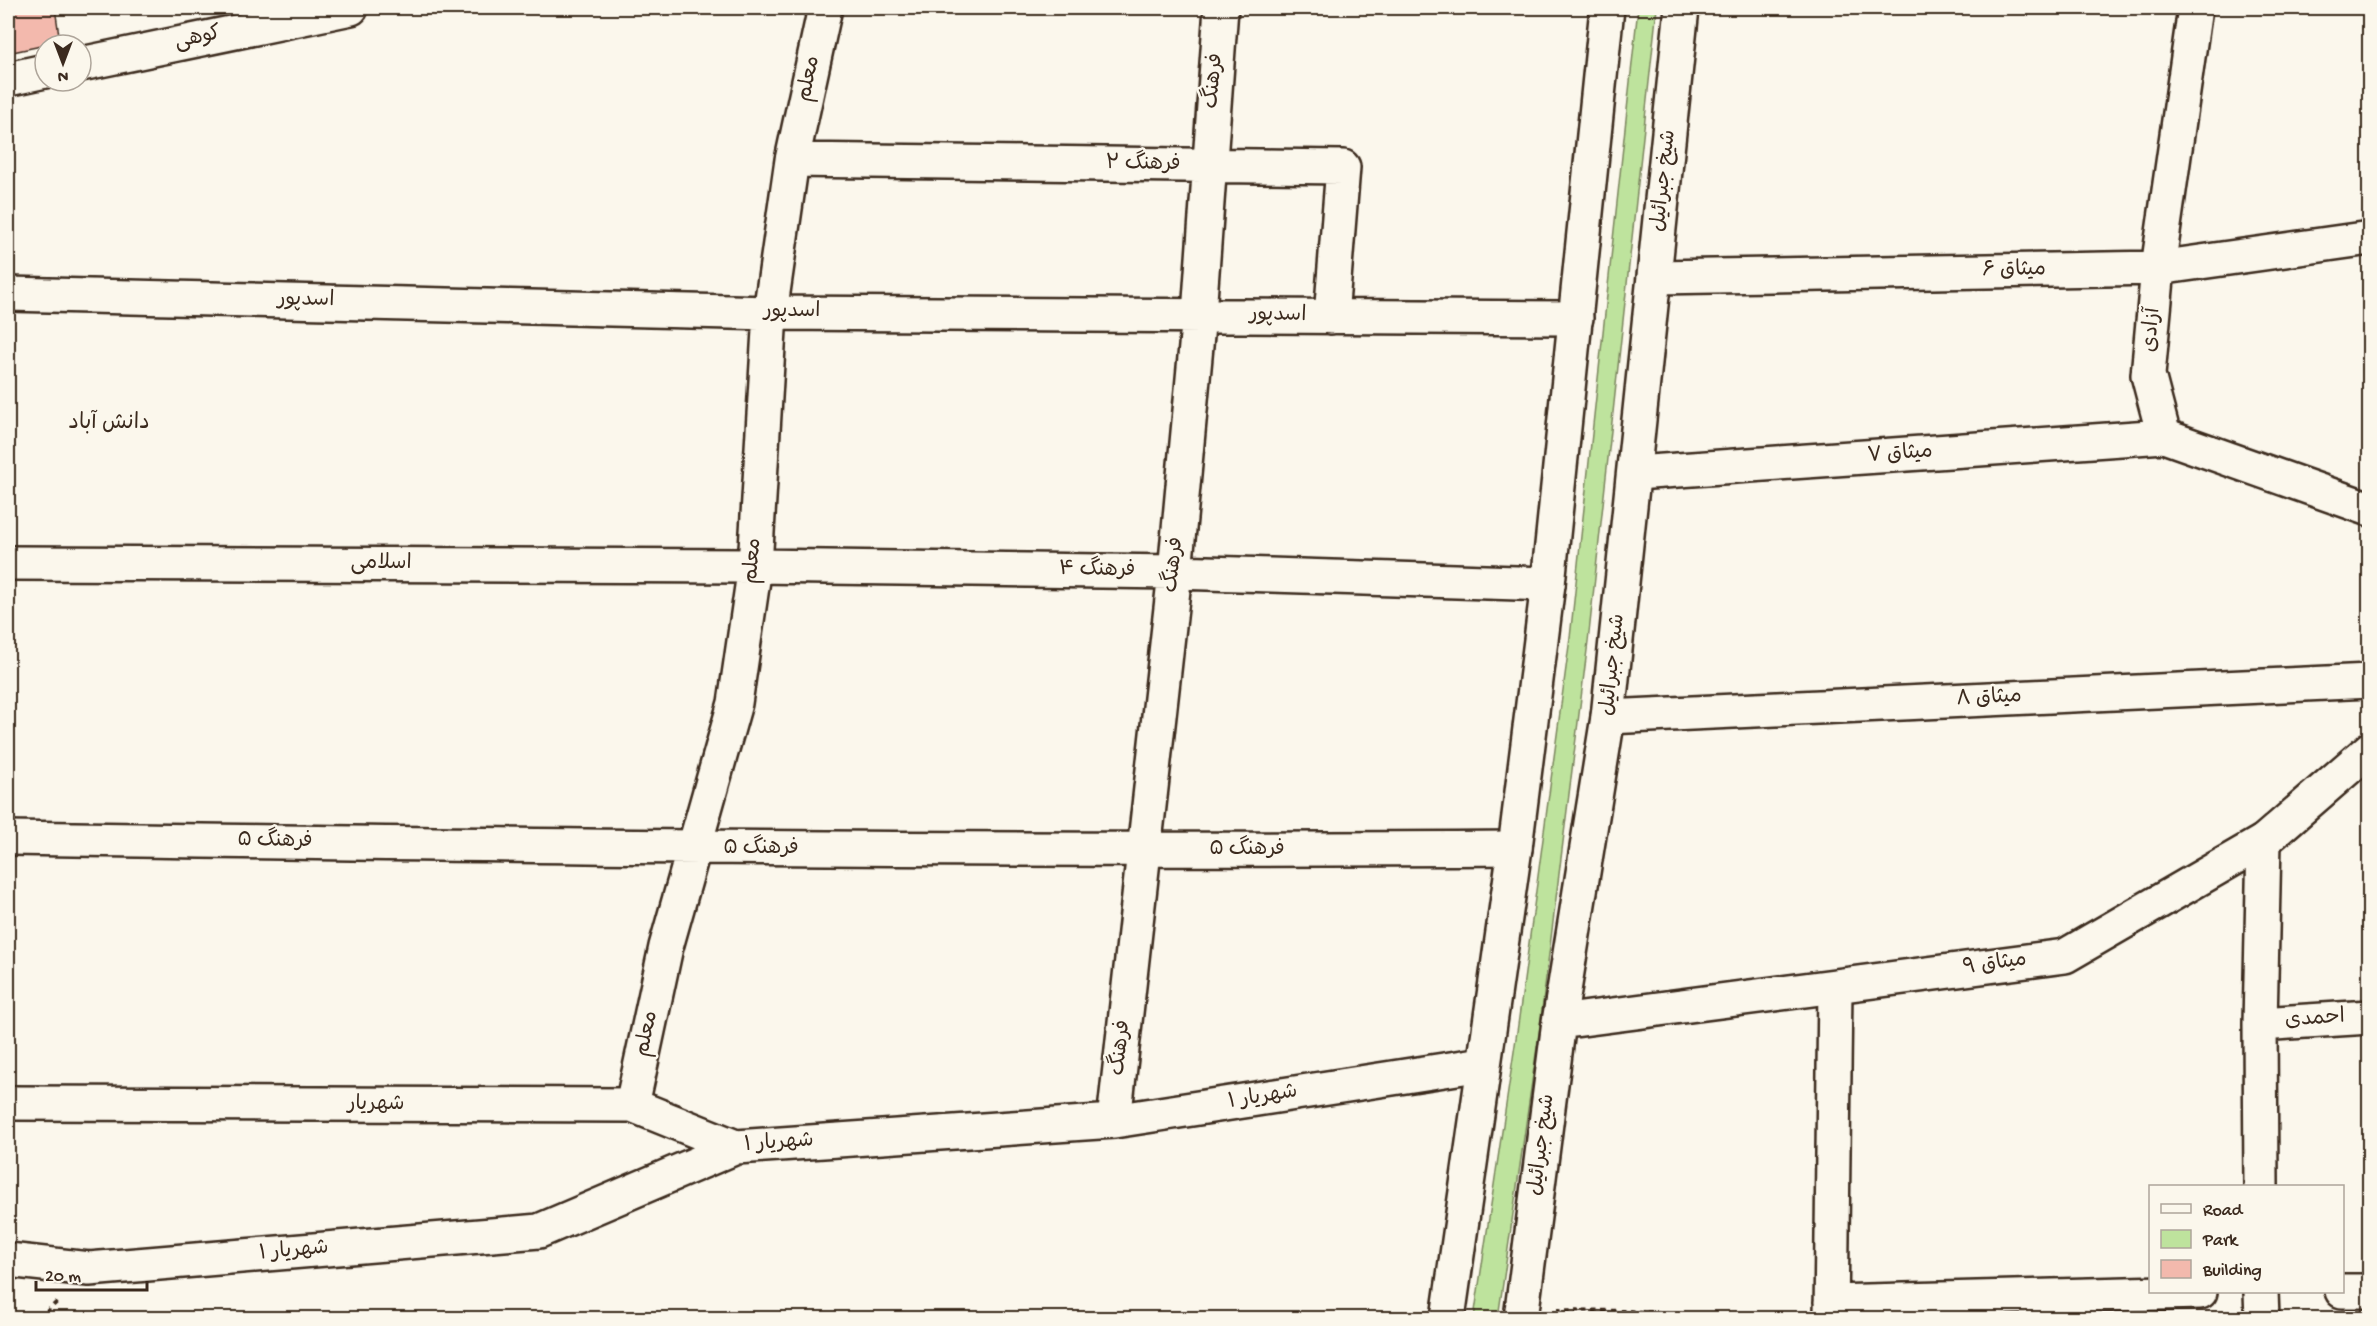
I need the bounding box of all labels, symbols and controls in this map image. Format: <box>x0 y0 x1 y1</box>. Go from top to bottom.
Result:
street label: کوهی <box>173 22 223 56</box>
north arrow <box>33 33 93 93</box>
street label: فرهنگ <box>1197 52 1230 110</box>
street label: معلم <box>793 54 827 104</box>
text: N <box>57 65 68 84</box>
street label: شیخ جبرائیل <box>1646 129 1683 233</box>
street label: فرهنگ ۲ <box>1105 149 1181 178</box>
street label: میثاق ۶ <box>1982 258 2046 284</box>
street label: اسدپور <box>275 288 335 314</box>
street label: اسدپور <box>762 300 820 325</box>
street label: اسدپور <box>1247 303 1307 329</box>
street label: آزادی <box>2137 306 2167 353</box>
district label: دانش آباد <box>68 409 150 437</box>
street label: میثاق ۷ <box>1866 440 1934 470</box>
street label: فرهنگ <box>1157 536 1190 594</box>
street label: معلم <box>740 537 768 585</box>
street label: اسلامی <box>350 552 412 577</box>
street label: فرهنگ ۴ <box>1059 555 1136 584</box>
street label: شیخ جبرائیل <box>1595 613 1632 717</box>
street label: میثاق ۸ <box>1956 685 2022 713</box>
street label: فرهنگ ۵ <box>237 826 313 855</box>
street label: فرهنگ ۵ <box>723 834 799 862</box>
street label: فرهنگ ۵ <box>1209 835 1285 863</box>
street label: میثاق ۹ <box>1962 948 2028 982</box>
street label: احمدی <box>2284 1005 2346 1035</box>
street label: معلم <box>631 1009 665 1059</box>
street label: فرهنگ <box>1104 1019 1137 1077</box>
street label: شهریار ۱ <box>1227 1080 1299 1116</box>
street label: شهریار <box>345 1093 405 1118</box>
street label: شیخ جبرائیل <box>1523 1093 1562 1197</box>
street label: شهریار ۱ <box>743 1129 815 1159</box>
legend <box>2149 1185 2344 1293</box>
text: Road <box>2203 1201 2244 1222</box>
text: Park <box>2202 1231 2239 1252</box>
street label: شهریار ۱ <box>258 1237 330 1267</box>
scale bar <box>36 1254 147 1292</box>
text: Building <box>2202 1261 2262 1282</box>
text: 20 m <box>45 1267 81 1288</box>

